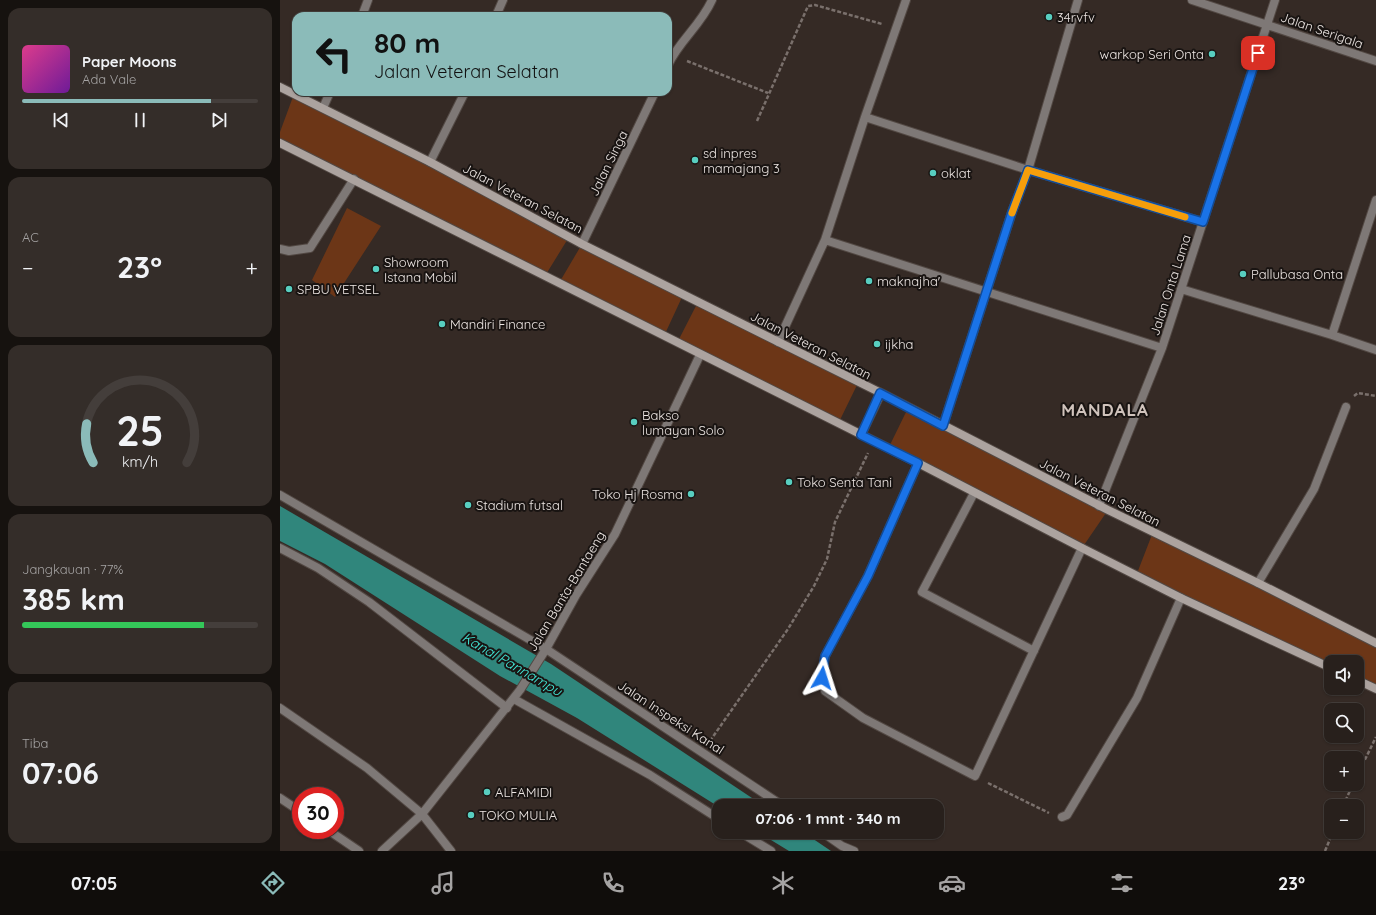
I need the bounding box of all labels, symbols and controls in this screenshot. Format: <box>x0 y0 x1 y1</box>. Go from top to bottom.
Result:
street label: Jalan Serigala <box>1279 8 1365 52</box>
place label: 34rvfv <box>1057 9 1095 25</box>
marker: 34rvfv <box>1044 12 1054 22</box>
text: 80 m <box>374 25 440 60</box>
icon: left <box>308 28 360 80</box>
pin <box>1241 36 1275 70</box>
icon: arrive <box>1247 42 1269 64</box>
place label: warkop Seri Onta <box>1100 46 1204 62</box>
marker: warkop Seri Onta <box>1207 49 1217 59</box>
text: Paper Moons <box>82 52 177 71</box>
text: Jalan Veteran Selatan <box>374 60 559 83</box>
text: Ada Vale <box>82 71 136 87</box>
icon: previous <box>50 109 72 131</box>
icon: pause <box>129 109 151 131</box>
icon: next <box>208 109 230 131</box>
street label: Jalan Singa <box>585 128 631 198</box>
place label: sd inpres mamajang 3 <box>703 145 780 176</box>
marker: sd inpres mamajang 3 <box>690 155 700 165</box>
street label: Jalan Veteran Selatan <box>460 160 586 236</box>
place label: oklat <box>941 165 971 181</box>
marker: oklat <box>928 168 938 178</box>
text: AC <box>22 229 39 245</box>
street label: Jalan Onta Lama <box>1146 233 1194 337</box>
text: 23° <box>117 248 162 286</box>
text: − <box>22 254 33 282</box>
text: + <box>246 254 258 282</box>
place label: Showroom Istana Mobil <box>384 254 457 285</box>
marker: Showroom Istana Mobil <box>371 264 381 274</box>
place label: Pallubasa Onta <box>1251 266 1343 282</box>
marker: Pallubasa Onta <box>1238 269 1248 279</box>
place label: maknajha' <box>877 273 940 289</box>
marker: maknajha' <box>864 276 874 286</box>
place label: SPBU VETSEL <box>297 281 379 297</box>
marker: SPBU VETSEL <box>284 284 294 294</box>
street label: Jalan Veteran Selatan <box>748 308 874 382</box>
place label: Mandiri Finance <box>450 316 545 332</box>
marker: Mandiri Finance <box>437 319 447 329</box>
place label: ijkha <box>885 336 913 352</box>
marker: ijkha <box>872 339 882 349</box>
district label: MANDALA <box>1061 399 1149 420</box>
text: 25 <box>116 404 164 456</box>
place label: Bakso lumayan Solo <box>642 407 724 438</box>
marker: Bakso lumayan Solo <box>629 417 639 427</box>
text: km/h <box>122 453 158 471</box>
street label: Jalan Veteran Selatan <box>1037 455 1163 529</box>
place label: Toko Senta Tani <box>797 474 892 490</box>
marker: Toko Senta Tani <box>784 477 794 487</box>
place label: Toko Hj Rosma <box>592 486 683 502</box>
marker: Toko Hj Rosma <box>686 489 696 499</box>
place label: Stadium futsal <box>476 497 563 513</box>
marker: Stadium futsal <box>463 500 473 510</box>
street label: Jalan Banta-Bantaeng <box>524 528 608 654</box>
text: Jangkauan · 77% <box>22 561 123 577</box>
text: 385 km <box>22 580 125 618</box>
water label: Kanal Pannampu <box>459 628 566 700</box>
map controls <box>1324 655 1364 839</box>
button: sound <box>1324 655 1364 695</box>
position arrow <box>801 657 843 699</box>
street label: Jalan Inspeksi Kanal <box>615 677 727 757</box>
button: search <box>1324 703 1364 743</box>
text: Tiba <box>22 735 48 751</box>
button: + <box>1324 751 1364 791</box>
text: 07:06 <box>22 754 99 792</box>
place label: ALFAMIDI <box>495 784 552 800</box>
speed limit sign: 30 <box>292 787 344 839</box>
marker: ALFAMIDI <box>482 787 492 797</box>
button: − <box>1324 799 1364 839</box>
place label: TOKO MULIA <box>479 807 558 823</box>
text: 07:06 · 1 mnt · 340 m <box>756 809 900 828</box>
marker: TOKO MULIA <box>466 810 476 820</box>
icon: directions <box>259 869 287 897</box>
icon: music <box>429 869 457 897</box>
icon: phone <box>599 869 627 897</box>
icon: climate <box>769 869 797 897</box>
icon: car <box>938 869 966 897</box>
icon: filters <box>1108 869 1136 897</box>
text: 07:05 <box>71 872 117 895</box>
text: 23° <box>1278 872 1305 895</box>

